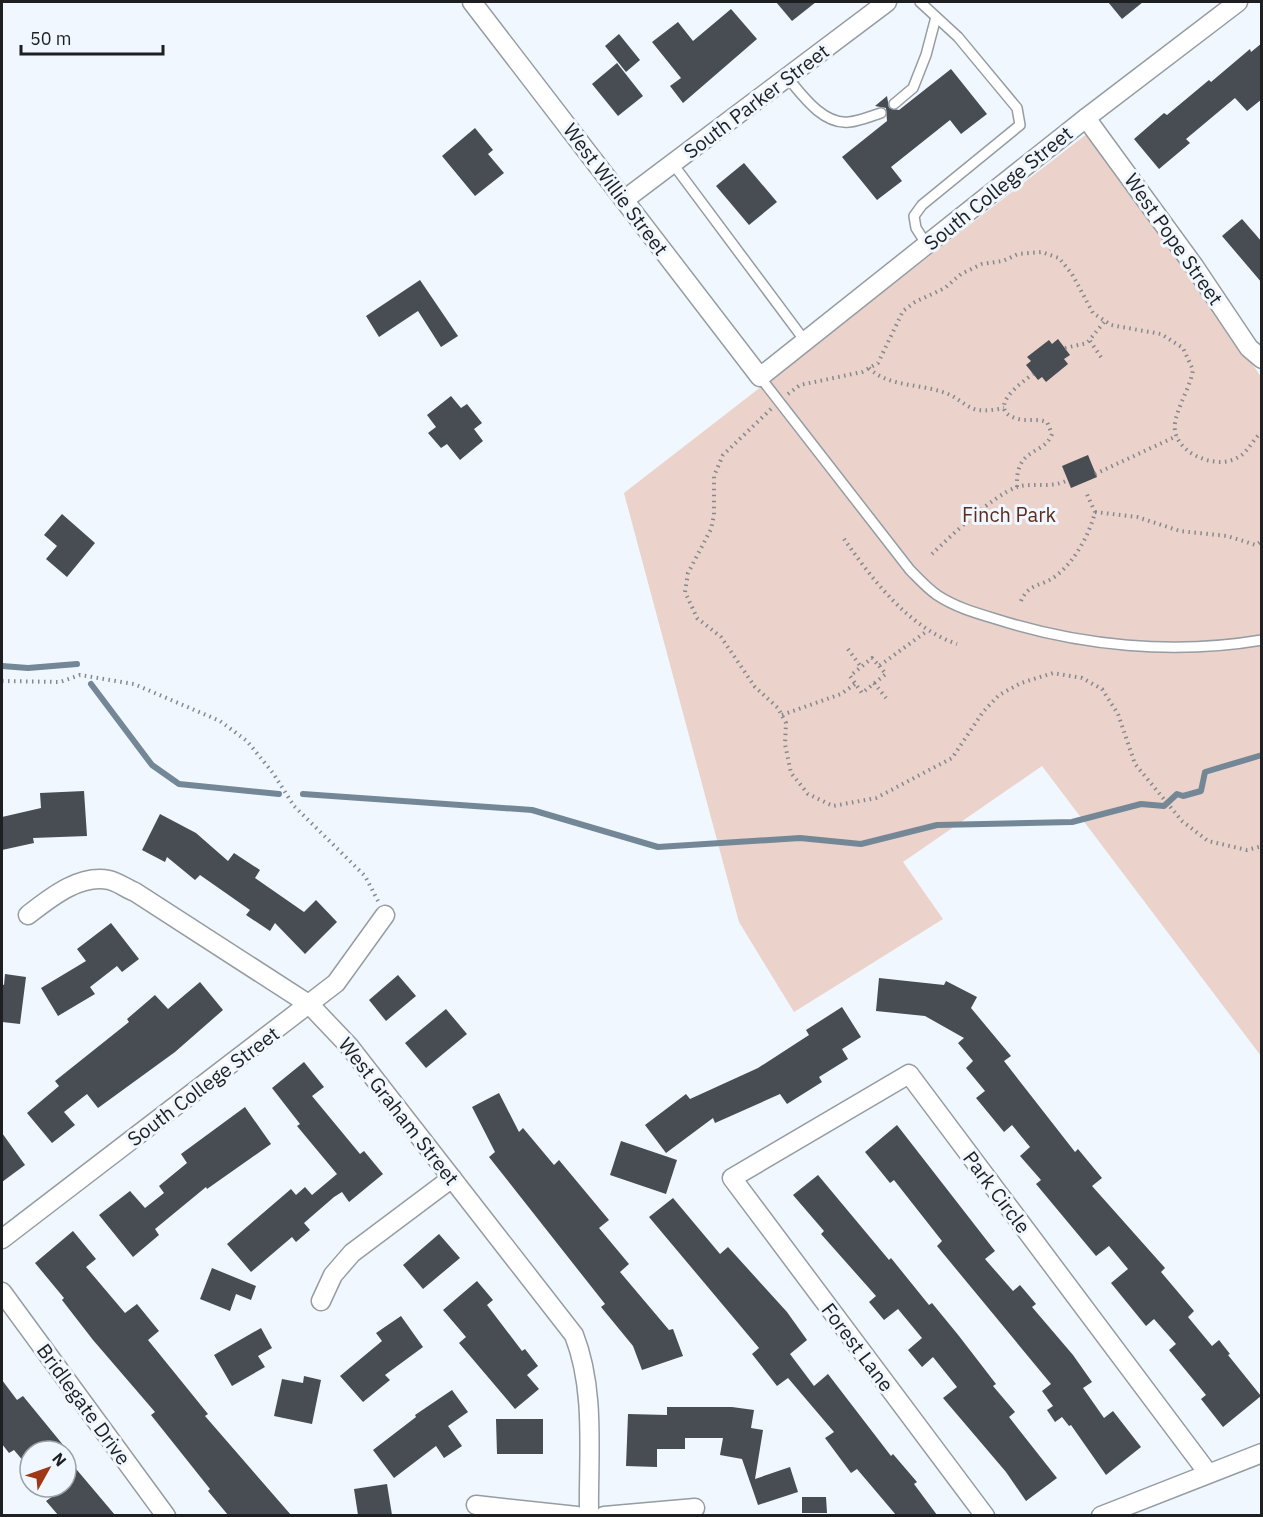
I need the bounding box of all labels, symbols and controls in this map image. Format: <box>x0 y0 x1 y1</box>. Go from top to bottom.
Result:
scale bar <box>21 18 164 56</box>
text: 50 m <box>30 27 72 50</box>
street label: South Parker Street <box>678 37 834 165</box>
street label: West Willie Street <box>557 117 675 261</box>
street label: South College Street <box>918 120 1078 256</box>
street label: West Pope Street <box>1119 168 1229 310</box>
park label: Finch Park <box>962 501 1057 528</box>
street label: South College Street <box>122 1020 284 1152</box>
street label: West Graham Street <box>333 1031 465 1191</box>
street label: Park Circle <box>957 1145 1037 1239</box>
street label: Forest Lane <box>816 1297 900 1397</box>
street label: Bridlegate Drive <box>31 1338 137 1470</box>
north arrow <box>18 1439 78 1499</box>
text: N <box>48 1448 71 1470</box>

